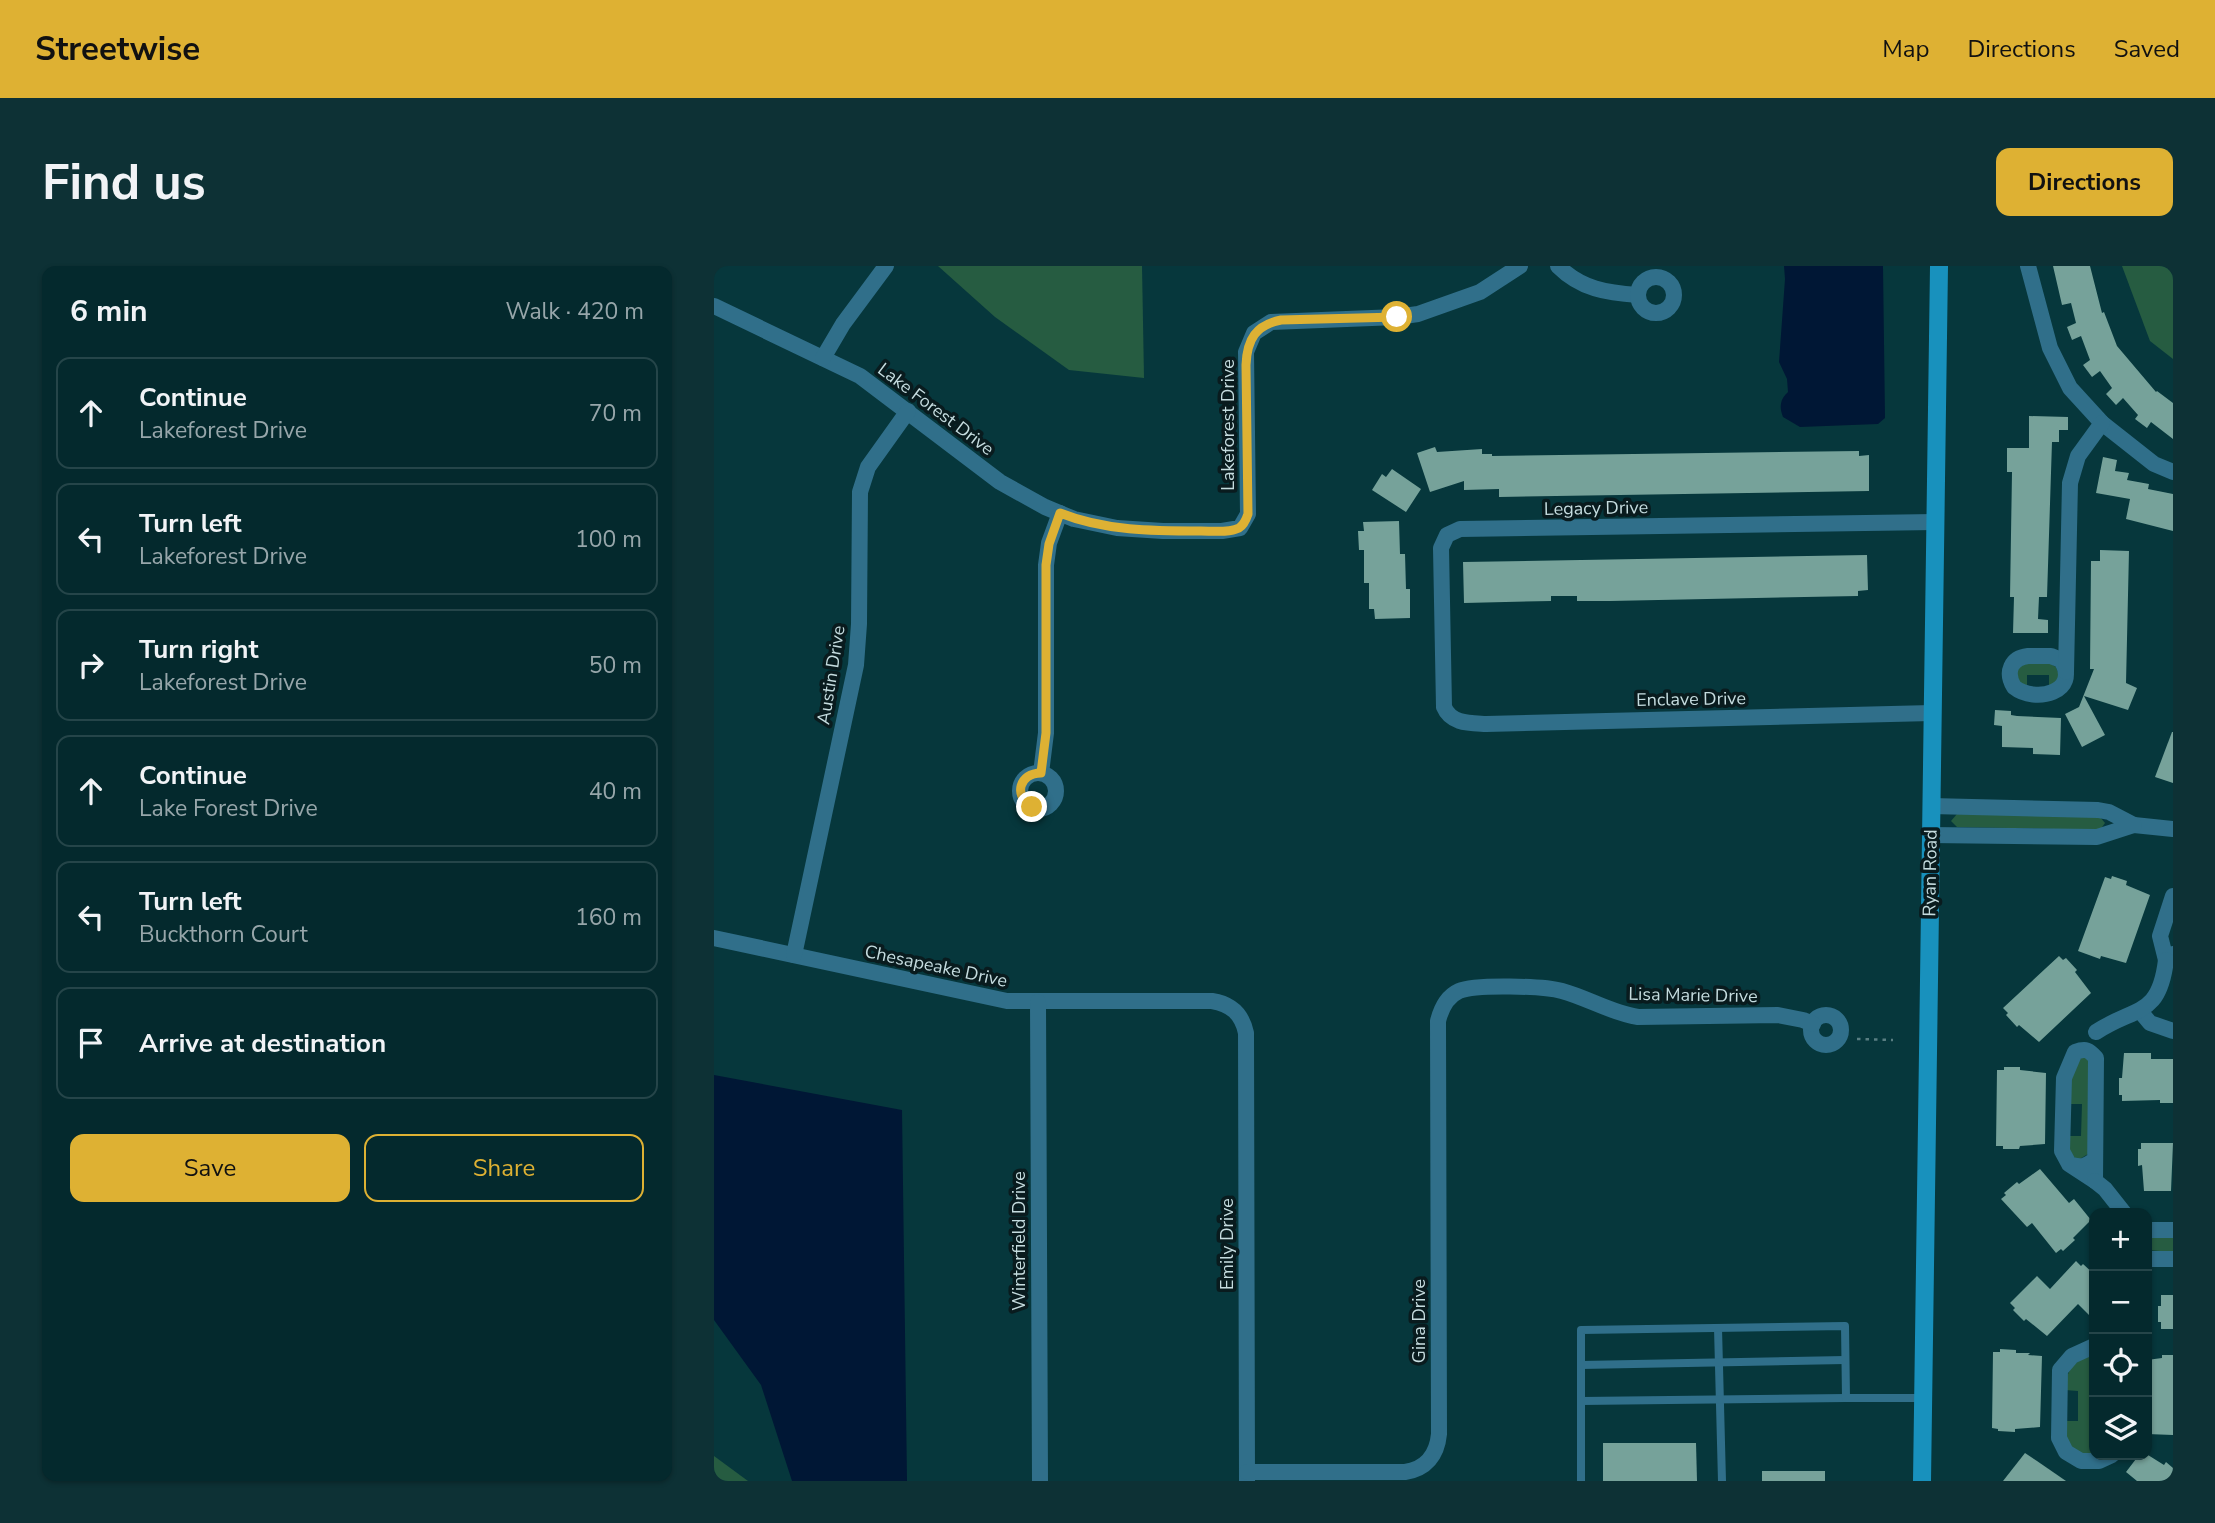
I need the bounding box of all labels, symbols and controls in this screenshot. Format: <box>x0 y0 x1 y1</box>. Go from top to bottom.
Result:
text: Streetwise <box>35 27 200 72</box>
text: Map <box>1882 33 1929 65</box>
text: Directions <box>1967 33 2076 65</box>
text: Saved <box>2114 33 2180 65</box>
button: Directions <box>1996 148 2173 216</box>
text: Find us <box>42 149 206 216</box>
text: 6 min <box>70 291 148 332</box>
text: Walk · 420 m <box>505 296 644 327</box>
route start <box>1381 301 1412 332</box>
street label: Lake Forest Drive <box>873 357 999 461</box>
street label: Lakeforest Drive <box>1216 359 1240 491</box>
text: Continue <box>139 380 247 415</box>
icon: ahead <box>72 394 110 432</box>
text: 70 m <box>589 398 642 429</box>
text: Lakeforest Drive <box>139 415 307 446</box>
street label: Legacy Drive <box>1544 495 1648 521</box>
text: Turn left <box>139 506 242 541</box>
icon: left <box>72 520 110 558</box>
text: 100 m <box>575 524 642 555</box>
text: Lakeforest Drive <box>139 541 307 572</box>
street label: Austin Drive <box>811 624 851 726</box>
text: Turn right <box>139 632 258 667</box>
icon: right <box>72 646 110 684</box>
text: 50 m <box>589 650 642 681</box>
text: Lakeforest Drive <box>139 667 307 698</box>
street label: Enclave Drive <box>1636 686 1746 712</box>
text: Continue <box>139 758 247 793</box>
icon: ahead <box>72 772 110 810</box>
text: 40 m <box>589 776 642 807</box>
route end <box>1016 791 1047 822</box>
text: Lake Forest Drive <box>139 793 318 824</box>
street label: Ryan Road <box>1917 829 1943 917</box>
text: Turn left <box>139 884 242 919</box>
icon: left <box>72 898 110 936</box>
text: 160 m <box>575 902 642 933</box>
text: Buckthorn Court <box>139 919 308 950</box>
street label: Chesapeake Drive <box>862 939 1010 993</box>
street label: Lisa Marie Drive <box>1628 982 1758 1008</box>
icon: arrive <box>72 1024 110 1062</box>
text: Arrive at destination <box>139 1026 386 1061</box>
button: Save <box>70 1134 350 1202</box>
button: Share <box>364 1134 644 1202</box>
street label: Winterfield Drive <box>1007 1171 1031 1311</box>
street label: Emily Drive <box>1215 1198 1239 1290</box>
map controls <box>2089 1208 2152 1460</box>
button: + <box>2089 1208 2152 1271</box>
button: − <box>2089 1271 2152 1334</box>
street label: Gina Drive <box>1407 1279 1431 1363</box>
button: locate <box>2089 1334 2152 1397</box>
button: layers <box>2089 1397 2152 1460</box>

